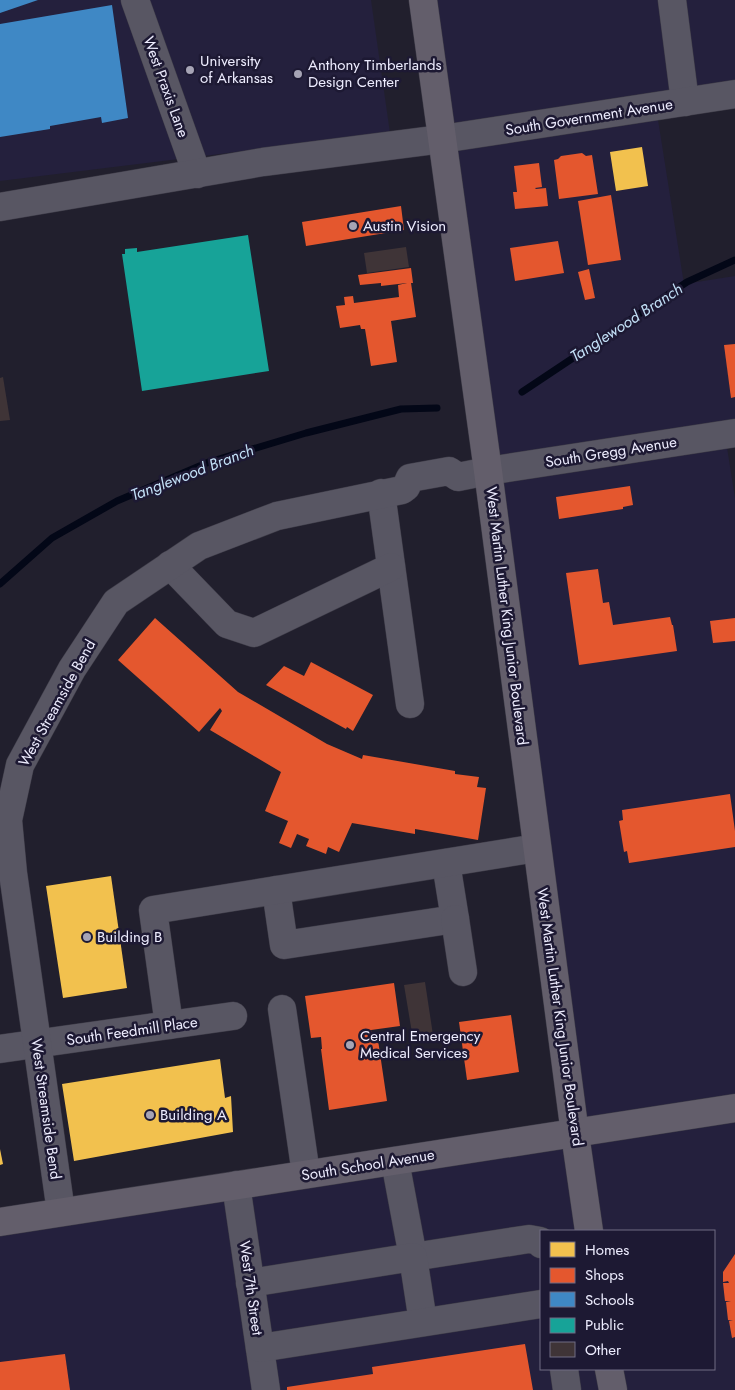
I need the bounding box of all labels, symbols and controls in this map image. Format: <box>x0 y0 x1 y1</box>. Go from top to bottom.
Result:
street label: West Praxis Lane <box>138 33 195 141</box>
place label: University of Arkansas <box>200 50 273 89</box>
place label: Anthony Timberlands Design Center <box>308 54 441 93</box>
marker: University of Arkansas <box>184 64 196 76</box>
marker: Anthony Timberlands Design Center <box>292 68 304 80</box>
street label: South Government Avenue <box>504 93 674 141</box>
place label: Austin Vision <box>363 215 446 237</box>
marker: Austin Vision <box>347 220 359 232</box>
water label: Tanglewood Branch <box>565 277 687 368</box>
street label: South Gregg Avenue <box>544 431 679 473</box>
water label: Tanglewood Branch <box>127 438 257 507</box>
street label: West Martin Luther King Junior Boulevard <box>480 485 534 747</box>
street label: West Streamside Bend <box>13 636 101 770</box>
street label: West Martin Luther King Junior Boulevard <box>531 887 589 1147</box>
place label: Building B <box>97 926 162 948</box>
marker: Building B <box>81 931 93 943</box>
street label: South Feedmill Place <box>65 1011 199 1051</box>
place label: Central Emergency Medical Services <box>360 1025 481 1064</box>
street label: West Streamside Bend <box>25 1037 67 1181</box>
marker: Central Emergency Medical Services <box>344 1039 356 1051</box>
place label: Building A <box>160 1104 227 1126</box>
marker: Building A <box>144 1109 156 1121</box>
street label: South School Avenue <box>300 1144 436 1186</box>
legend <box>540 1230 715 1370</box>
street label: West 7th Street <box>233 1239 269 1337</box>
text: Homes <box>585 1239 629 1261</box>
text: Shops <box>585 1264 624 1286</box>
text: Schools <box>585 1289 634 1311</box>
text: Public <box>585 1314 624 1336</box>
text: Other <box>585 1339 622 1361</box>

